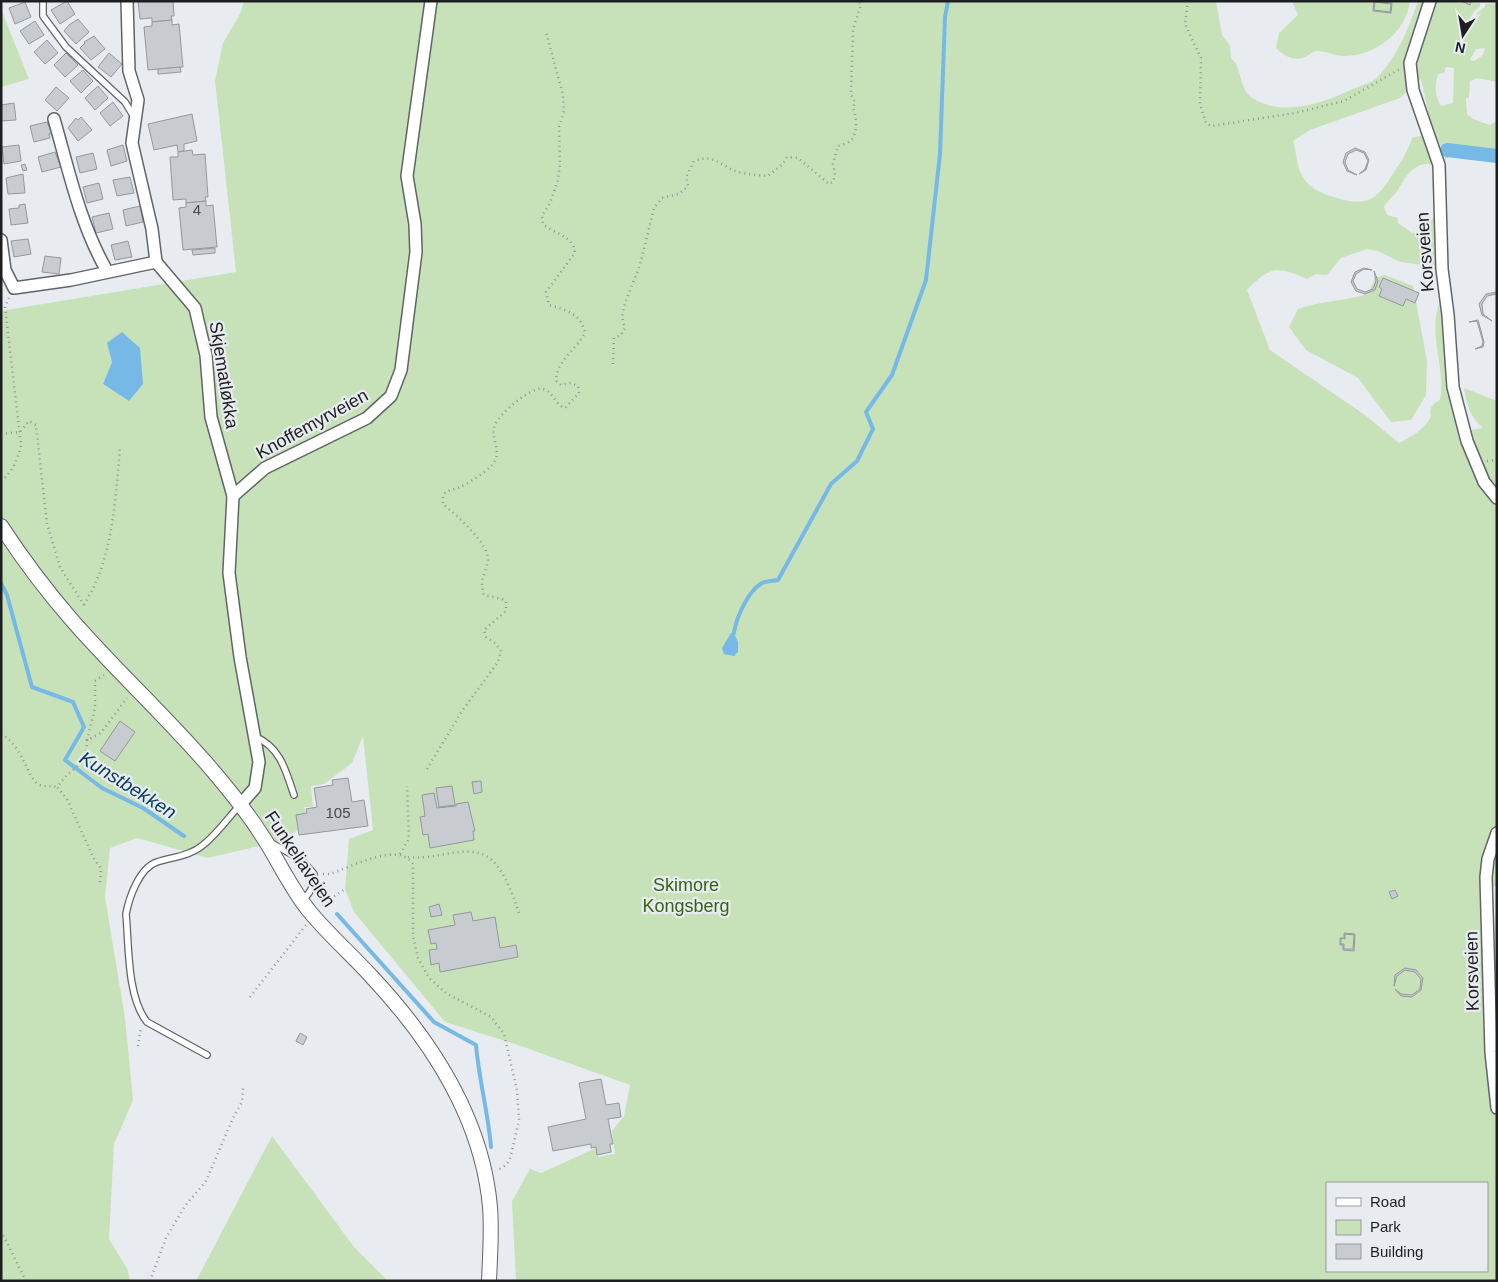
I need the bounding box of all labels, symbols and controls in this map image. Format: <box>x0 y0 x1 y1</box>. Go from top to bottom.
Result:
north arrow <box>1438 10 1488 60</box>
text: N <box>1454 39 1467 57</box>
house number: 4 <box>193 201 201 218</box>
street label: Korsveien <box>1412 211 1438 293</box>
street label: Skjematløkka <box>206 320 242 431</box>
street label: Knoffemyrveien <box>253 385 371 463</box>
water label: Kunstbekken <box>76 747 180 823</box>
house number: 105 <box>325 804 351 821</box>
street label: Funkeliaveien <box>261 807 339 911</box>
park label: Skimore Kongsberg <box>642 875 730 916</box>
street label: Korsveien <box>1461 931 1483 1011</box>
legend <box>1326 1182 1488 1272</box>
text: Road <box>1370 1193 1406 1210</box>
text: Park <box>1370 1218 1401 1235</box>
text: Building <box>1370 1243 1423 1260</box>

